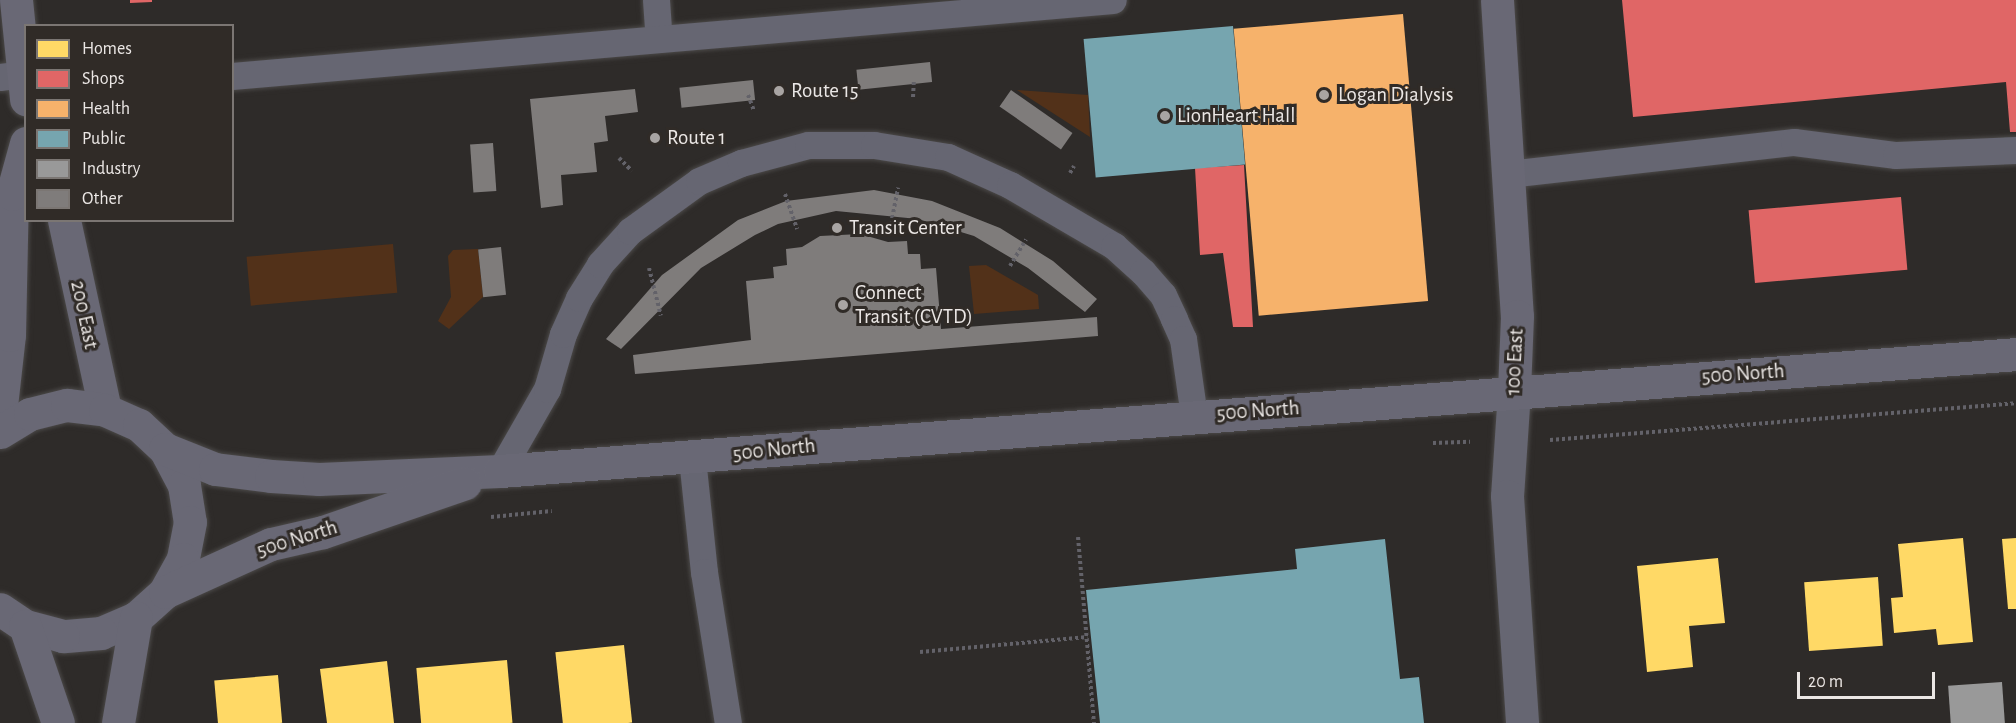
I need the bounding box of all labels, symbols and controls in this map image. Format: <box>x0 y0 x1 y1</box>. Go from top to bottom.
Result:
legend <box>24 24 234 222</box>
text: Homes <box>82 40 132 58</box>
text: Shops <box>82 70 124 88</box>
place label: Route 15 <box>791 78 858 104</box>
place label: Logan Dialysis <box>1338 82 1454 108</box>
marker: Route 15 <box>772 84 786 98</box>
marker: Logan Dialysis <box>1315 86 1333 104</box>
text: Health <box>82 100 130 118</box>
place label: LionHeart Hall <box>1177 103 1295 129</box>
marker: LionHeart Hall <box>1158 109 1172 123</box>
place label: Route 1 <box>667 125 726 151</box>
text: Public <box>82 130 125 148</box>
marker: Route 1 <box>648 131 662 145</box>
text: Industry <box>82 160 141 178</box>
text: Other <box>82 190 123 208</box>
place label: Transit Center <box>849 215 962 241</box>
marker: Transit Center <box>830 221 844 235</box>
street label: 200 East <box>64 279 104 351</box>
place label: Connect Transit (CVTD) <box>855 280 973 330</box>
marker: Connect Transit (CVTD) <box>836 298 850 312</box>
street label: 100 East <box>1501 328 1529 396</box>
street label: 500 North <box>1701 359 1785 389</box>
street label: 500 North <box>1216 396 1300 426</box>
street label: 500 North <box>731 433 817 467</box>
street label: 500 North <box>254 515 340 563</box>
scale bar <box>1800 660 1938 698</box>
text: 20 m <box>1808 673 1843 691</box>

